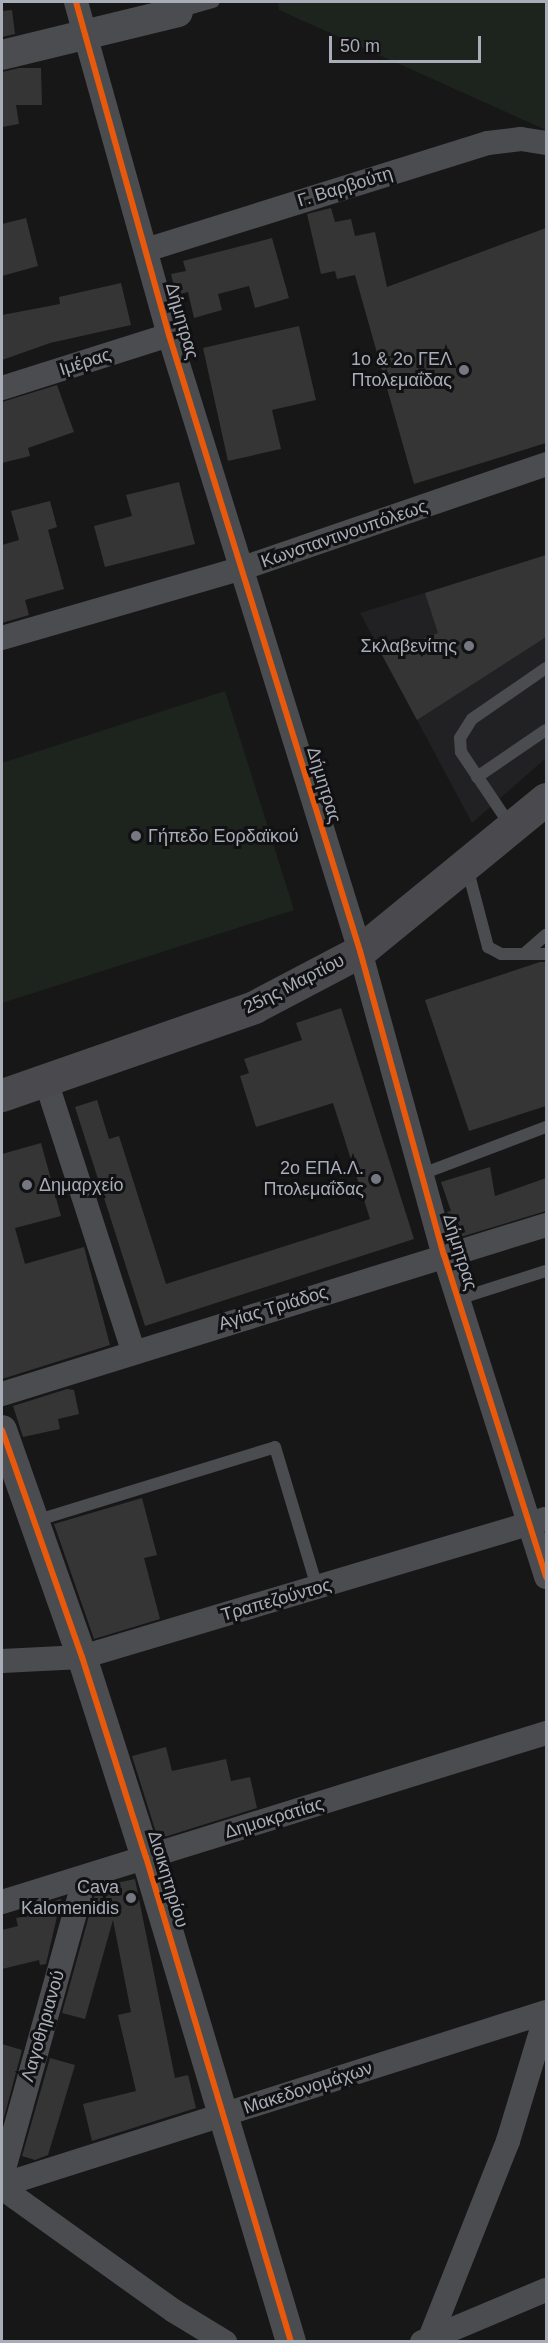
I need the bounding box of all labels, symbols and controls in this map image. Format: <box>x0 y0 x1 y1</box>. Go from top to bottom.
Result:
scale bar <box>332 24 484 62</box>
text: 50 m <box>340 36 380 56</box>
street label: Γ. Βαρβούτη <box>295 162 395 212</box>
street label: Δήμητρας <box>161 280 203 362</box>
street label: Ιμέρας <box>57 344 113 380</box>
place label: 1ο & 2ο ΓΕΛ Πτολεμαΐδας <box>351 349 452 392</box>
marker: 1ο & 2ο ΓΕΛ Πτολεμαΐδας <box>457 363 471 377</box>
street label: Κωνσταντινουπόλεως <box>258 495 430 573</box>
place label: Σκλαβενίτης <box>361 635 457 657</box>
marker: Σκλαβενίτης <box>462 639 476 653</box>
street label: Δήμητρας <box>302 744 346 826</box>
place label: Γήπεδο Εορδαϊκού <box>148 825 299 847</box>
marker: Γήπεδο Εορδαϊκού <box>129 829 143 843</box>
street label: 25ης Μαρτίου <box>240 949 348 1019</box>
place label: 2ο ΕΠΑ.Λ. Πτολεμαΐδας <box>264 1158 364 1200</box>
marker: 2ο ΕΠΑ.Λ. Πτολεμαΐδας <box>369 1172 383 1186</box>
place label: Δημαρχείο <box>39 1174 124 1196</box>
marker: Δημαρχείο <box>20 1178 34 1192</box>
street label: Δήμητρας <box>438 1211 482 1293</box>
street label: Αγίας Τριάδος <box>216 1281 330 1335</box>
street label: Τραπεζούντος <box>219 1574 333 1626</box>
street label: Δημοκρατίας <box>222 1793 326 1843</box>
street label: Διοικητηρίου <box>143 1828 193 1930</box>
place label: Cava Kalomenidis <box>21 1877 119 1920</box>
marker: Cava Kalomenidis <box>124 1891 138 1905</box>
street label: Λαγοθηριανού <box>17 1968 69 2084</box>
street label: Μακεδονομάχων <box>241 2057 375 2119</box>

